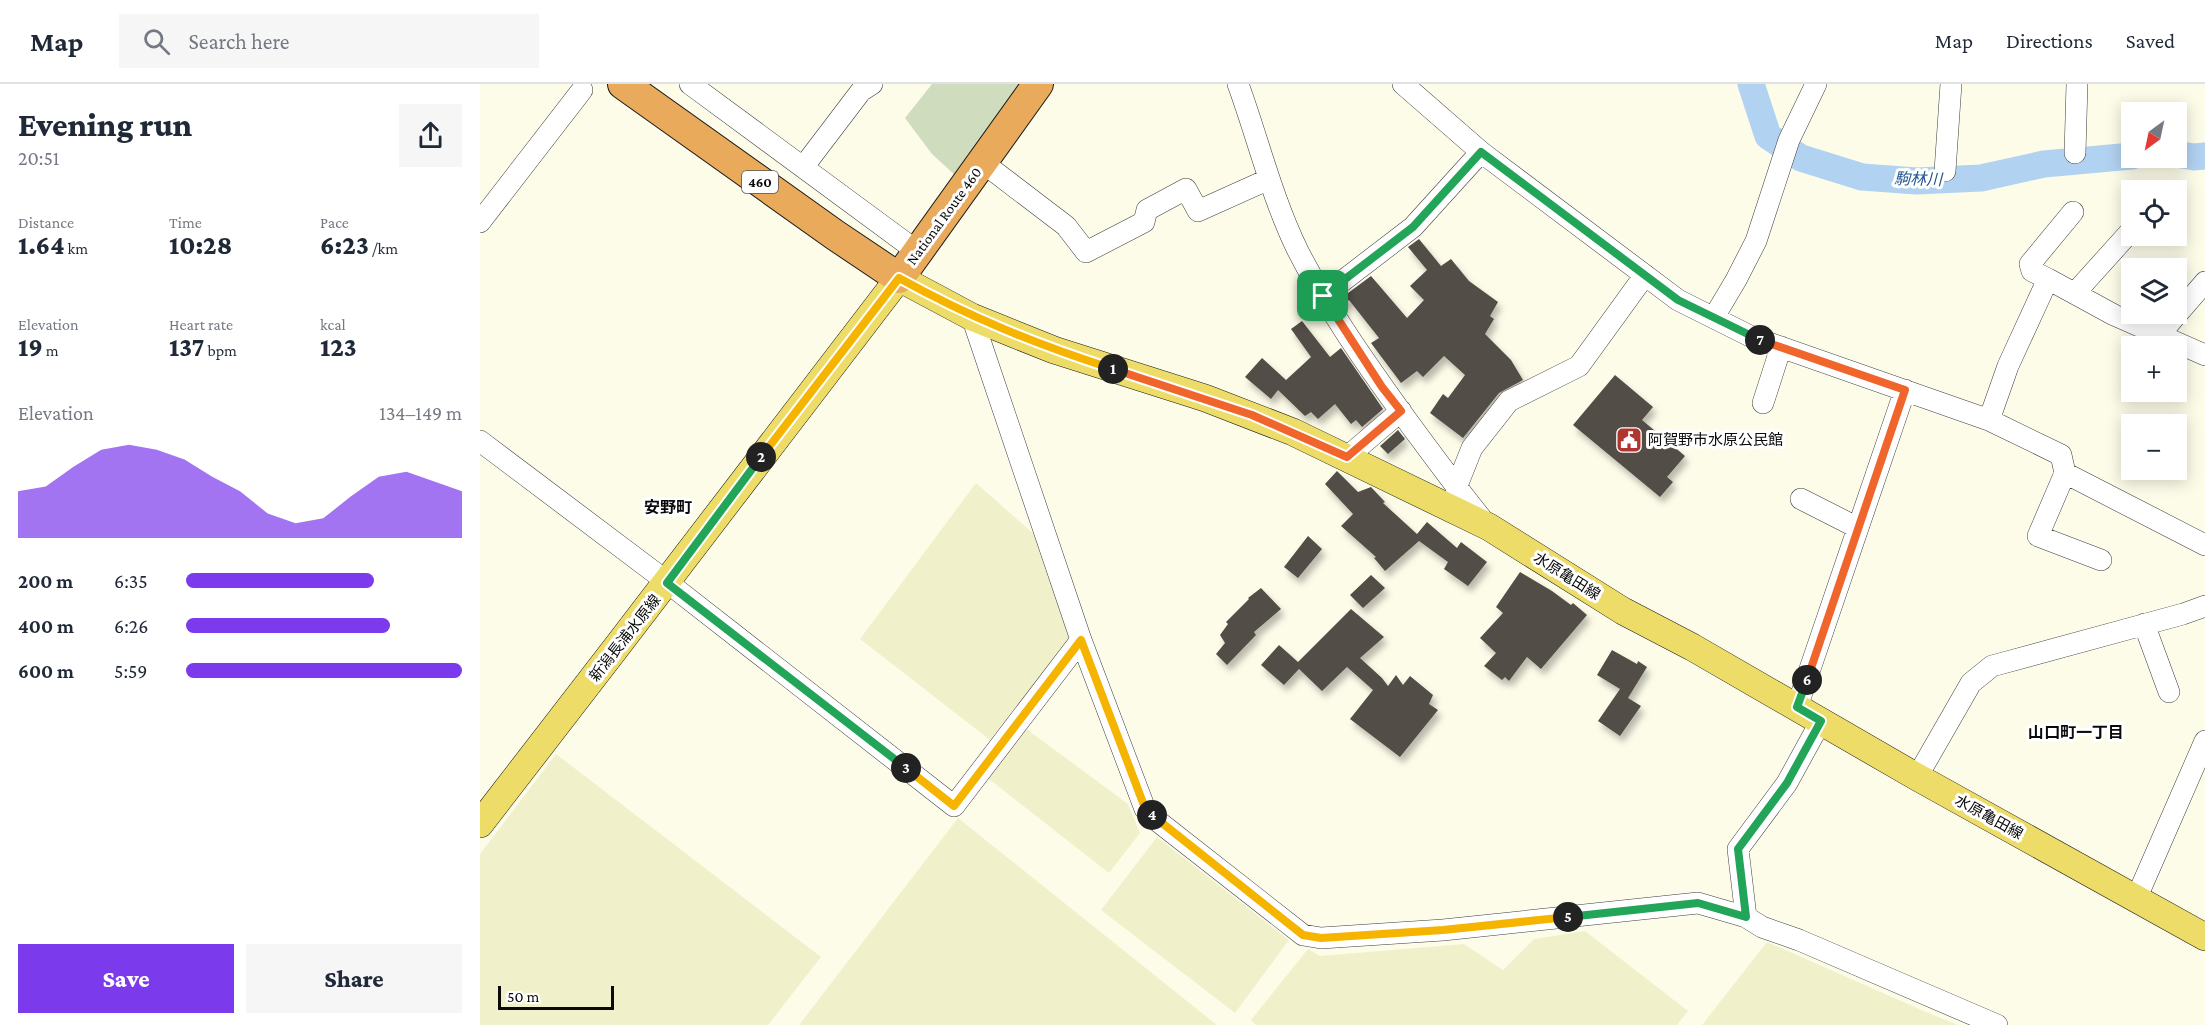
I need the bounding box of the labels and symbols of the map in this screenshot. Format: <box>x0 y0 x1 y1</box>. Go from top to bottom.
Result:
north arrow <box>2121 102 2187 168</box>
street label: National Route 460 <box>903 164 985 268</box>
water label: 駒林川 <box>1894 170 1944 188</box>
road number: 460 <box>742 171 778 193</box>
pin <box>1297 270 1348 321</box>
pin: 7 <box>1745 325 1775 355</box>
pin: 1 <box>1098 354 1128 384</box>
public building icon: 阿賀野市水原公民館 <box>1614 425 1644 455</box>
place label: 阿賀野市水原公民館 <box>1648 432 1783 448</box>
pin: 2 <box>746 442 776 472</box>
district label: 安野町 <box>644 499 692 516</box>
street label: 水原亀田線 <box>1531 549 1603 603</box>
street label: 新潟長浦水原線 <box>586 591 664 684</box>
pin: 6 <box>1792 665 1822 695</box>
district label: 山口町一丁目 <box>2028 724 2124 741</box>
pin: 3 <box>891 753 921 783</box>
street label: 水原亀田線 <box>1952 792 2026 842</box>
pin: 4 <box>1137 800 1167 830</box>
pin: 5 <box>1553 902 1583 932</box>
scale bar <box>498 983 614 1010</box>

